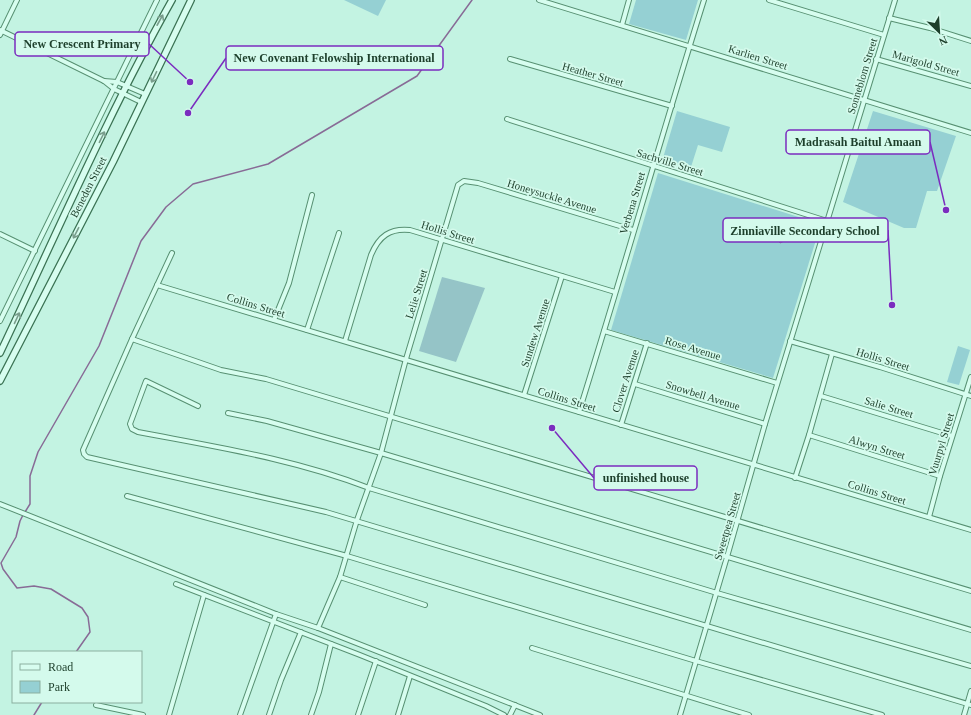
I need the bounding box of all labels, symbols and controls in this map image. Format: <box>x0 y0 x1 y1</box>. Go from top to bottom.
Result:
north arrow <box>919 12 959 52</box>
one-way arrow <box>157 15 165 27</box>
callout: New Crescent Primary <box>15 32 149 56</box>
text: N <box>937 34 949 48</box>
text: New Crescent Primary <box>23 37 141 51</box>
street label: Sonneblom Street <box>845 37 879 115</box>
street label: Karlien Street <box>727 42 789 72</box>
callout: New Covenant Felowship International <box>226 46 443 70</box>
street label: Marigold Street <box>891 48 961 78</box>
text: New Covenant Felowship International <box>233 51 435 65</box>
street label: Heather Street <box>561 60 625 88</box>
one-way arrow <box>149 71 157 83</box>
callout: Madrasah Baitul Amaan <box>786 130 930 154</box>
one-way arrow <box>99 131 106 143</box>
text: Madrasah Baitul Amaan <box>795 135 922 149</box>
street label: Sachville Street <box>635 146 705 178</box>
street label: Beneden Street <box>67 154 109 220</box>
street label: Verbena Street <box>617 170 647 236</box>
street label: Honeysuckle Avenue <box>506 177 598 215</box>
street label: Hollis Street <box>420 218 476 246</box>
callout: Zinniaville Secondary School <box>723 218 888 242</box>
text: Zinniaville Secondary School <box>730 224 880 238</box>
one-way arrow <box>72 227 79 239</box>
street label: Lelie Street <box>403 268 429 320</box>
street label: Collins Street <box>225 290 287 320</box>
street label: Sundew Avenue <box>518 297 552 369</box>
one-way arrow <box>14 312 21 324</box>
street label: Rose Avenue <box>664 334 722 362</box>
street label: Hollis Street <box>855 345 911 373</box>
street label: Clover Avenue <box>609 348 641 414</box>
street label: Snowbell Avenue <box>664 378 742 412</box>
street label: Collins Street <box>536 384 598 414</box>
street label: Salie Street <box>863 394 915 420</box>
street label: Vuurpyl Street <box>926 411 956 477</box>
street label: Alwyn Street <box>847 433 907 461</box>
callout: unfinished house <box>594 466 697 490</box>
text: unfinished house <box>603 471 690 485</box>
street label: Collins Street <box>846 477 908 507</box>
street label: Sweetpea Street <box>712 490 742 562</box>
legend <box>12 651 142 703</box>
text: Road <box>48 660 73 674</box>
text: Park <box>48 680 70 694</box>

